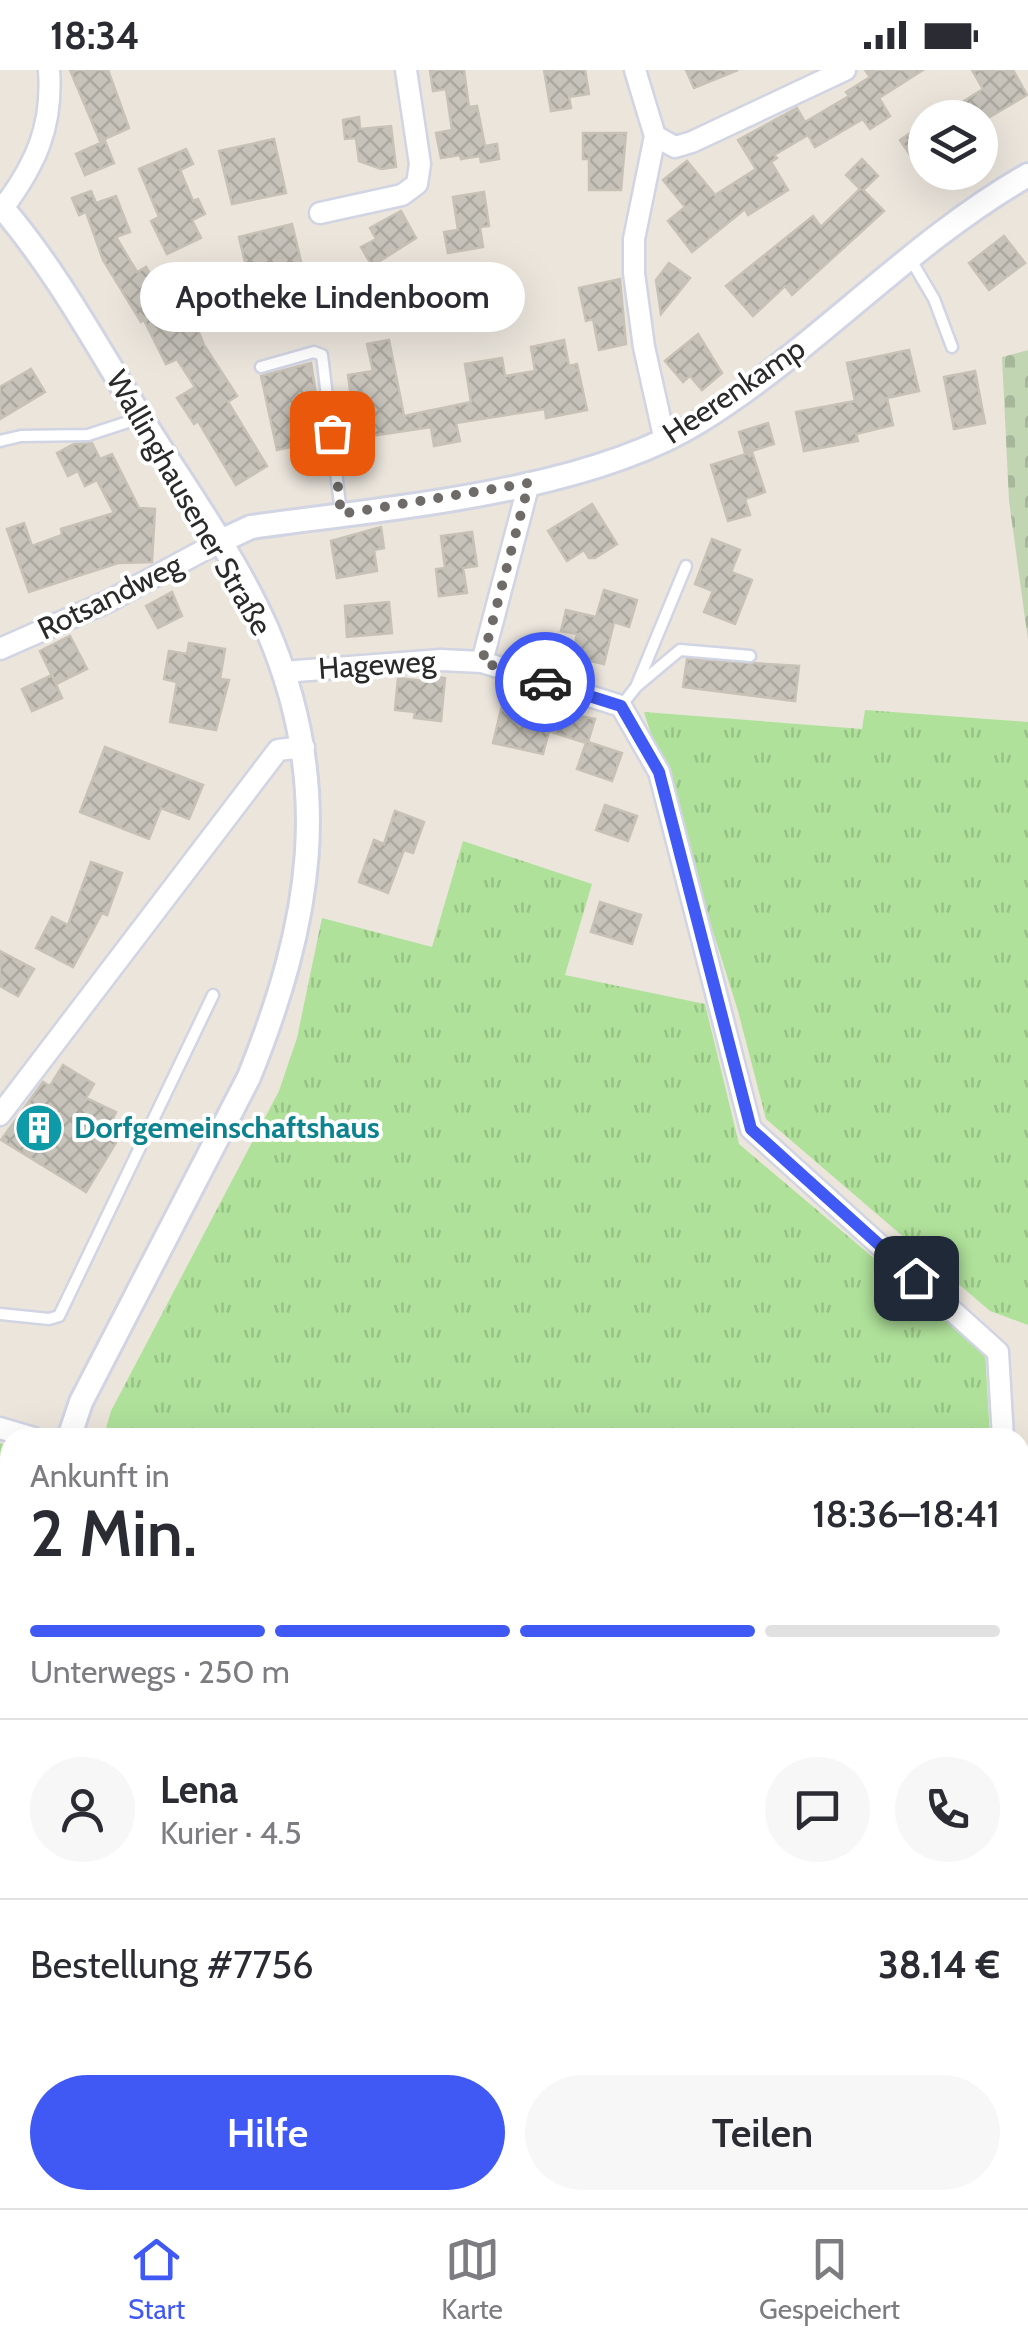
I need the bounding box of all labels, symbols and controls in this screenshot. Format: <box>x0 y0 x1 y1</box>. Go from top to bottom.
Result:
text: 18:34 <box>50 12 140 59</box>
map controls <box>908 100 998 190</box>
button: layers <box>908 100 998 190</box>
callout: Apotheke Lindenboom <box>140 263 524 333</box>
text: Apotheke Lindenboom <box>175 277 490 316</box>
street label: Heerenkamp <box>656 330 812 452</box>
street label: Wallinghausener Straße <box>98 364 280 642</box>
pin <box>290 391 375 476</box>
icon: bag <box>305 406 360 461</box>
street label: Rotsandweg <box>32 545 189 647</box>
courier <box>495 632 595 732</box>
street label: Hageweg <box>317 642 438 687</box>
icon: car <box>518 655 573 710</box>
building icon: Dorfgemeinschaftshaus <box>13 1102 65 1154</box>
place label: Dorfgemeinschaftshaus <box>74 1109 380 1146</box>
pin <box>874 1236 959 1321</box>
icon: home <box>889 1251 944 1306</box>
text: Ankunft in <box>30 1456 170 1495</box>
text: 18:36–18:41 <box>812 1490 1000 1537</box>
text: 2 Min. <box>30 1493 197 1572</box>
text: Unterwegs · 250 m <box>30 1652 290 1691</box>
button: person <box>30 1757 135 1862</box>
button: chat <box>765 1757 870 1862</box>
button: phone <box>895 1757 1000 1862</box>
text: Lena <box>160 1766 238 1813</box>
text: Kurier · 4.5 <box>160 1813 302 1852</box>
text: Bestellung #7756 <box>30 1941 314 1988</box>
text: 38.14 € <box>878 1941 1000 1988</box>
button: Hilfe <box>30 2075 505 2190</box>
button: Teilen <box>525 2075 1000 2190</box>
tab: Start <box>128 2232 185 2326</box>
tab: Karte <box>441 2232 503 2326</box>
tab: Gespeichert <box>759 2232 900 2326</box>

